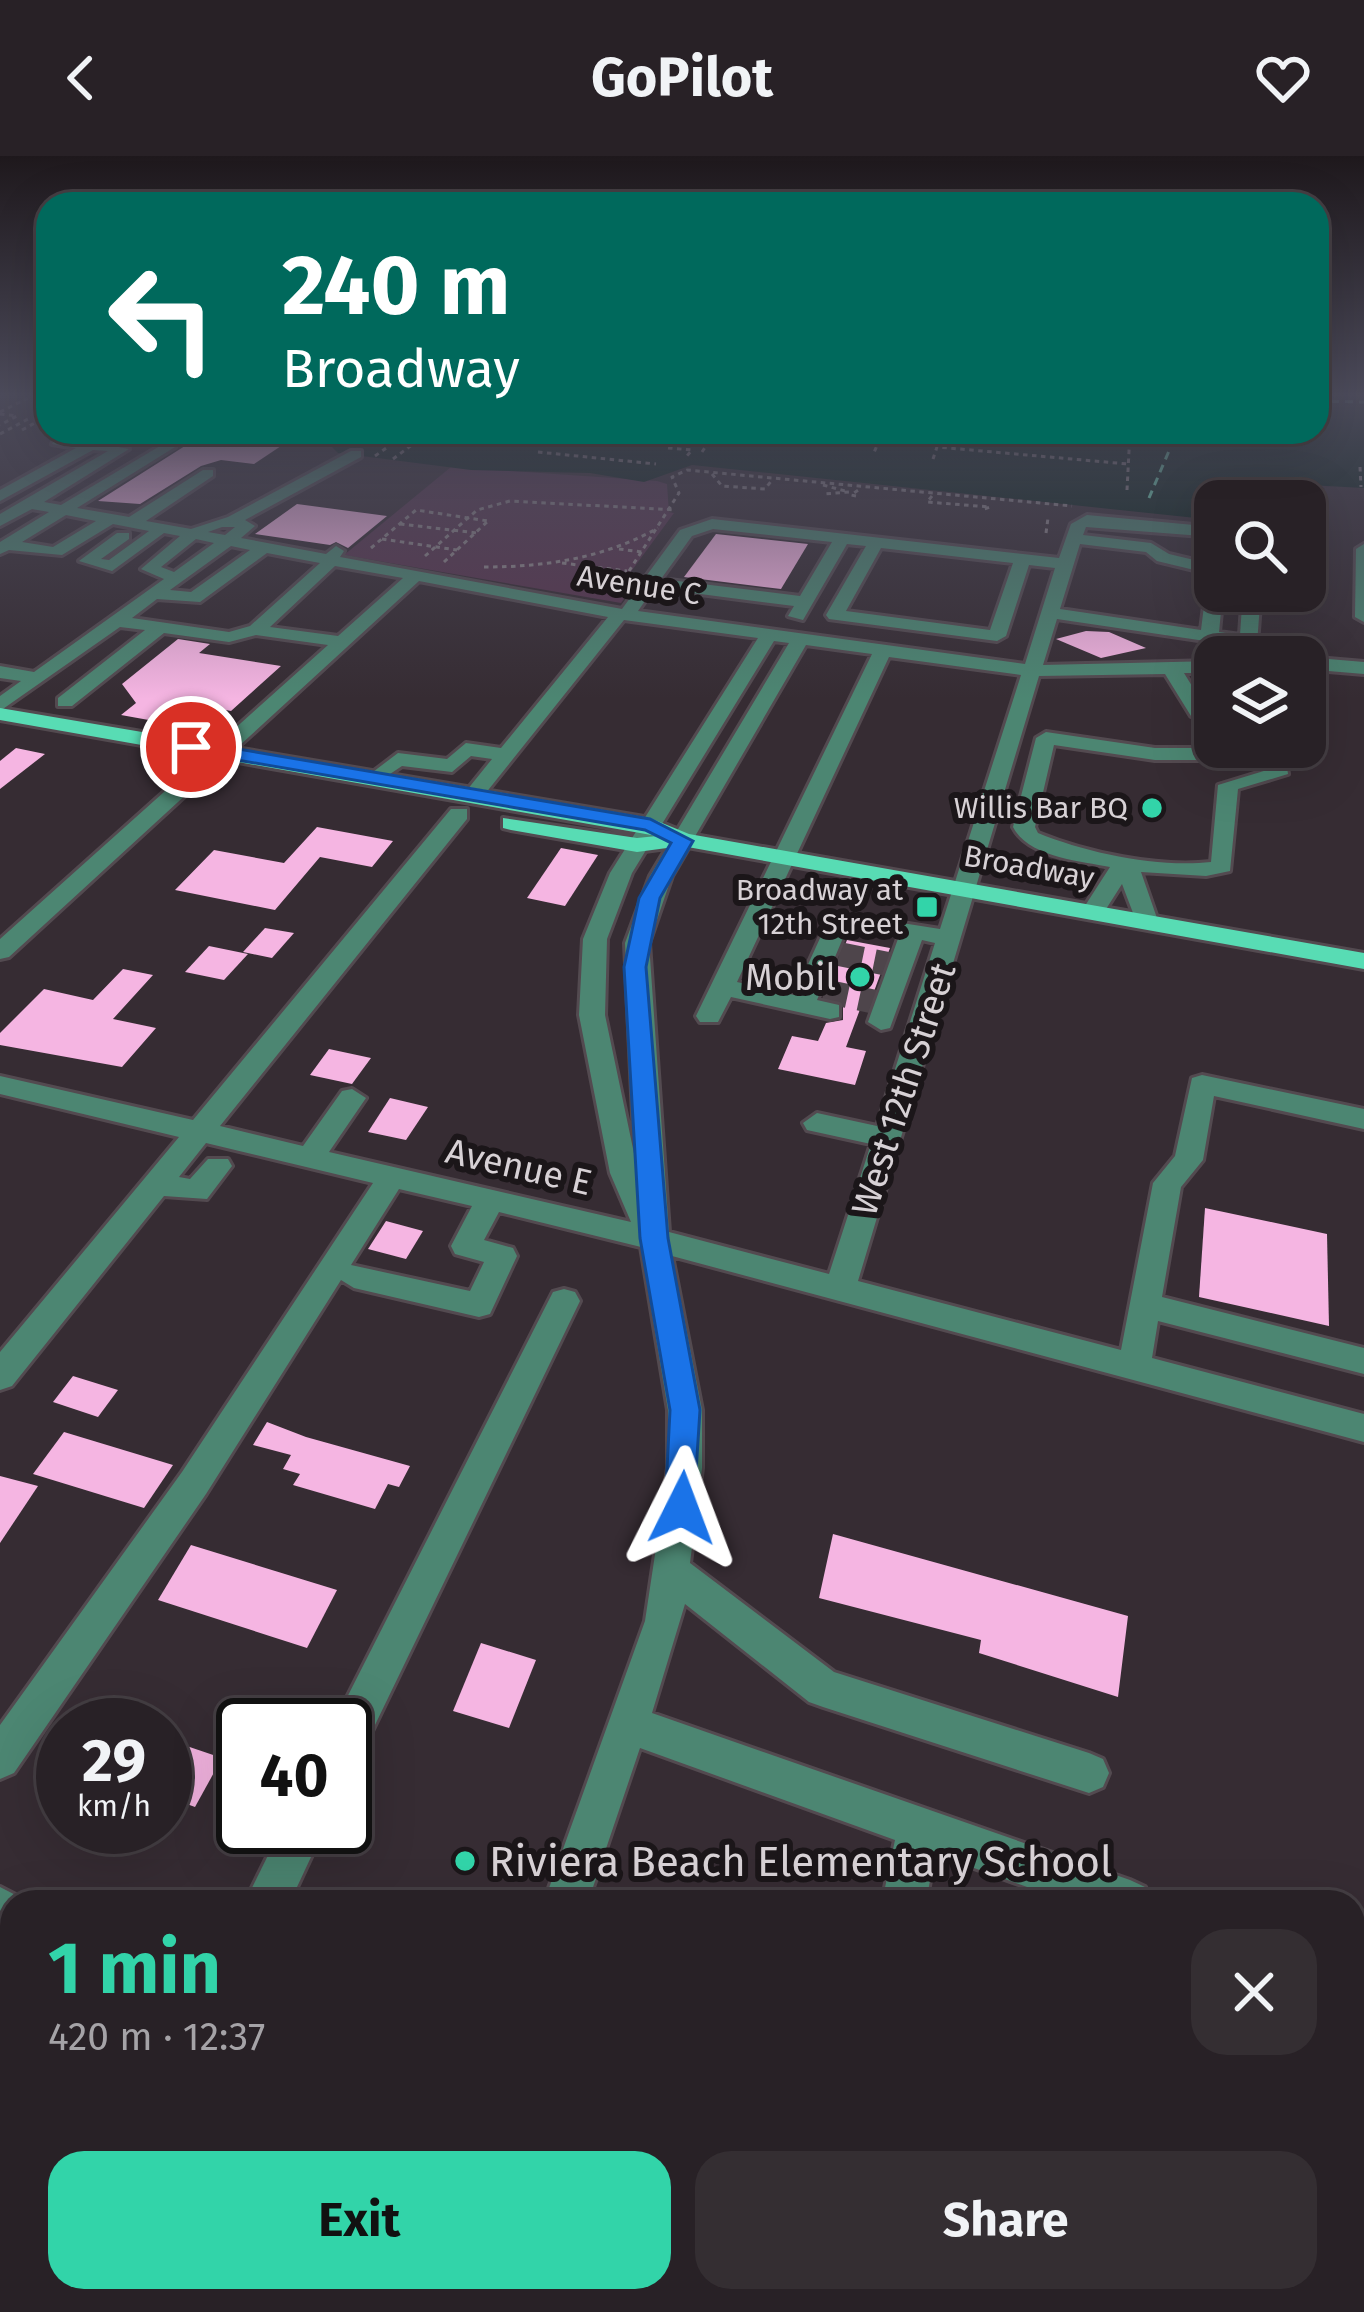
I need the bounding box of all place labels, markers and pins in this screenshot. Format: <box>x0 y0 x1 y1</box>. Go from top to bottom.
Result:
pin <box>140 696 242 798</box>
place label: Willis Bar BQ <box>954 790 1128 826</box>
marker: Willis Bar BQ <box>1139 795 1165 821</box>
place label: Broadway at 12th Street <box>736 872 903 942</box>
marker: Broadway at 12th Street <box>914 894 940 920</box>
place label: Mobil <box>745 956 836 1000</box>
marker: Mobil <box>847 964 873 990</box>
place label: Riviera Beach Elementary School <box>489 1837 1112 1887</box>
marker: Riviera Beach Elementary School <box>452 1848 478 1874</box>

